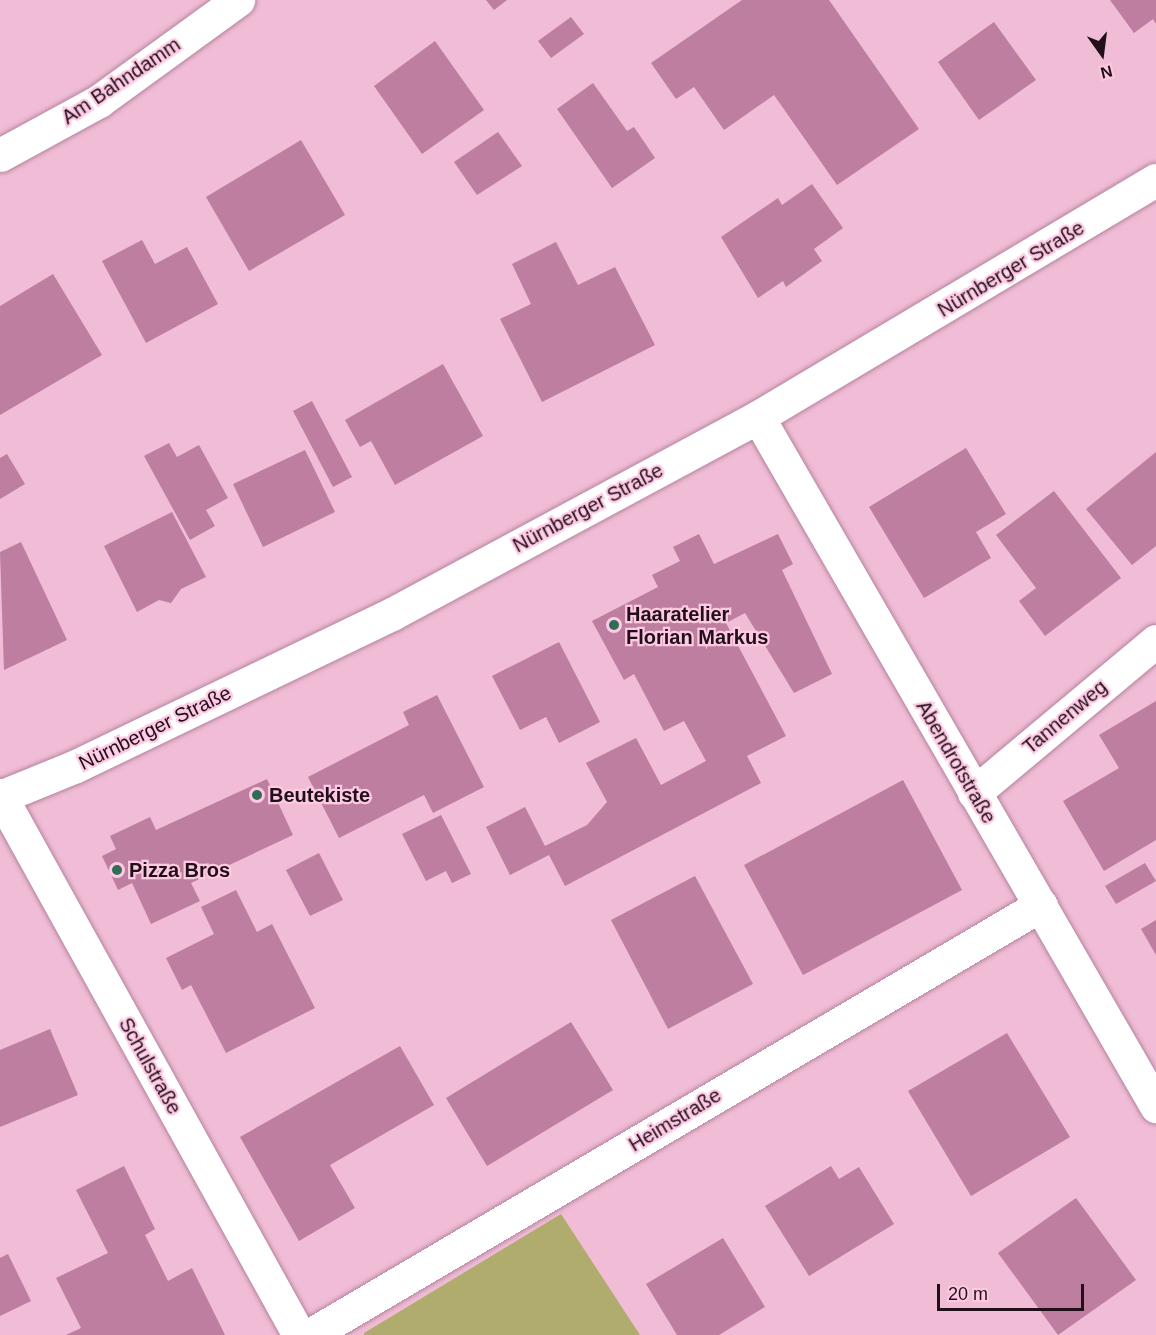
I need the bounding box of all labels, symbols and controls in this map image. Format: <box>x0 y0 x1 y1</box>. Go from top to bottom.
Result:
north arrow <box>1072 24 1132 84</box>
street label: Am Bahndamm <box>57 33 185 129</box>
text: N <box>1099 62 1114 82</box>
street label: Nürnberger Straße <box>933 216 1089 322</box>
street label: Nürnberger Straße <box>509 458 667 558</box>
place label: Haaratelier Florian Markus <box>626 602 768 649</box>
marker: Haaratelier Florian Markus <box>607 618 621 632</box>
street label: Tannenweg <box>1018 675 1112 759</box>
street label: Nürnberger Straße <box>75 681 235 775</box>
street label: Abendrotstraße <box>911 696 1001 828</box>
place label: Beutekiste <box>269 783 370 807</box>
marker: Beutekiste <box>250 788 264 802</box>
place label: Pizza Bros <box>129 858 230 882</box>
marker: Pizza Bros <box>110 863 124 877</box>
street label: Schulstraße <box>114 1014 186 1118</box>
street label: Heimstraße <box>625 1083 725 1157</box>
scale bar <box>940 1272 1087 1310</box>
text: 20 m <box>948 1284 988 1304</box>

